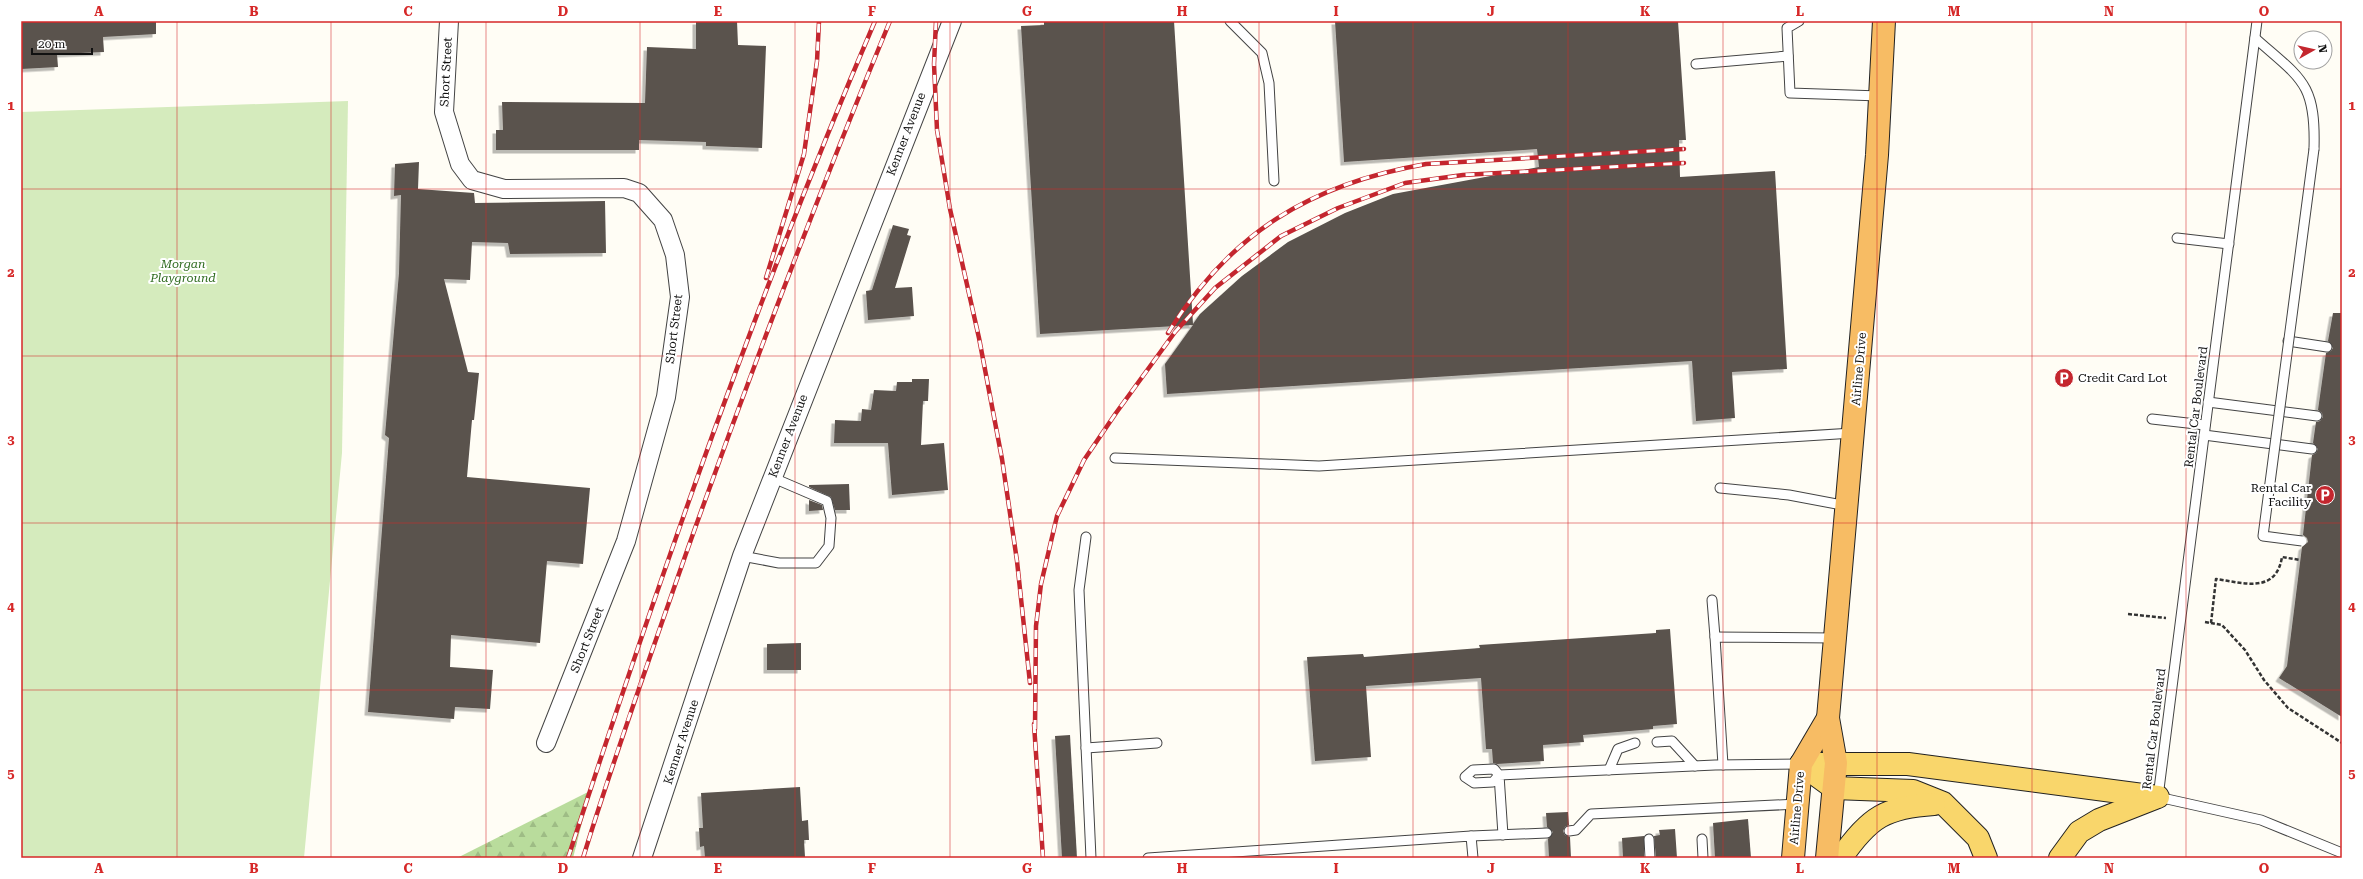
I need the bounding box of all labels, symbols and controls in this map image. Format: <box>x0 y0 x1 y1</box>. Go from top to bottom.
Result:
text: A <box>94 4 104 19</box>
text: B <box>249 4 259 19</box>
text: C <box>403 4 413 19</box>
text: D <box>558 4 568 19</box>
text: E <box>714 4 722 19</box>
text: F <box>868 4 876 19</box>
text: G <box>1022 4 1032 19</box>
text: H <box>1177 4 1188 19</box>
text: I <box>1333 4 1339 19</box>
text: J <box>1487 4 1495 19</box>
text: K <box>1640 4 1651 19</box>
text: L <box>1796 4 1804 19</box>
text: M <box>1948 4 1961 19</box>
text: N <box>2104 4 2114 19</box>
text: O <box>2259 4 2270 19</box>
scale bar <box>32 30 92 56</box>
north arrow <box>2293 30 2333 70</box>
street label: Short Street <box>437 36 455 107</box>
text: 20 m <box>38 37 65 51</box>
text: N <box>2315 44 2330 54</box>
street label: Kenner Avenue <box>884 90 928 178</box>
text: 1 <box>7 98 15 113</box>
text: 1 <box>2348 98 2356 113</box>
park label: Morgan Playground <box>149 257 216 285</box>
text: 2 <box>7 265 15 280</box>
text: 2 <box>2348 265 2356 280</box>
street label: Short Street <box>663 293 685 364</box>
street label: Airline Drive <box>1849 331 1869 406</box>
street label: Rental Car Boulevard <box>2182 345 2210 468</box>
parking icon: Credit Card Lot <box>2053 367 2075 389</box>
place label: Credit Card Lot <box>2078 371 2168 385</box>
street label: Kenner Avenue <box>766 392 810 480</box>
text: 3 <box>7 432 15 447</box>
text: 3 <box>2348 432 2356 447</box>
place label: Rental Car Facility <box>2251 481 2312 509</box>
parking icon: Rental Car Facility <box>2314 484 2336 506</box>
text: 4 <box>7 599 15 614</box>
text: 4 <box>2348 599 2356 614</box>
street label: Short Street <box>567 605 607 675</box>
street label: Rental Car Boulevard <box>2140 667 2168 790</box>
street label: Kenner Avenue <box>661 698 701 786</box>
text: 5 <box>7 766 15 781</box>
text: 5 <box>2348 766 2356 781</box>
street label: Airline Drive <box>1787 770 1807 845</box>
text: A <box>94 861 104 876</box>
text: B <box>249 861 259 876</box>
text: C <box>403 861 413 876</box>
text: D <box>558 861 568 876</box>
text: E <box>714 861 722 876</box>
text: F <box>868 861 876 876</box>
text: G <box>1022 861 1032 876</box>
text: H <box>1177 861 1188 876</box>
text: I <box>1333 861 1339 876</box>
text: J <box>1487 861 1495 876</box>
text: K <box>1640 861 1651 876</box>
text: L <box>1796 861 1804 876</box>
text: M <box>1948 861 1961 876</box>
text: N <box>2104 861 2114 876</box>
text: O <box>2259 861 2270 876</box>

